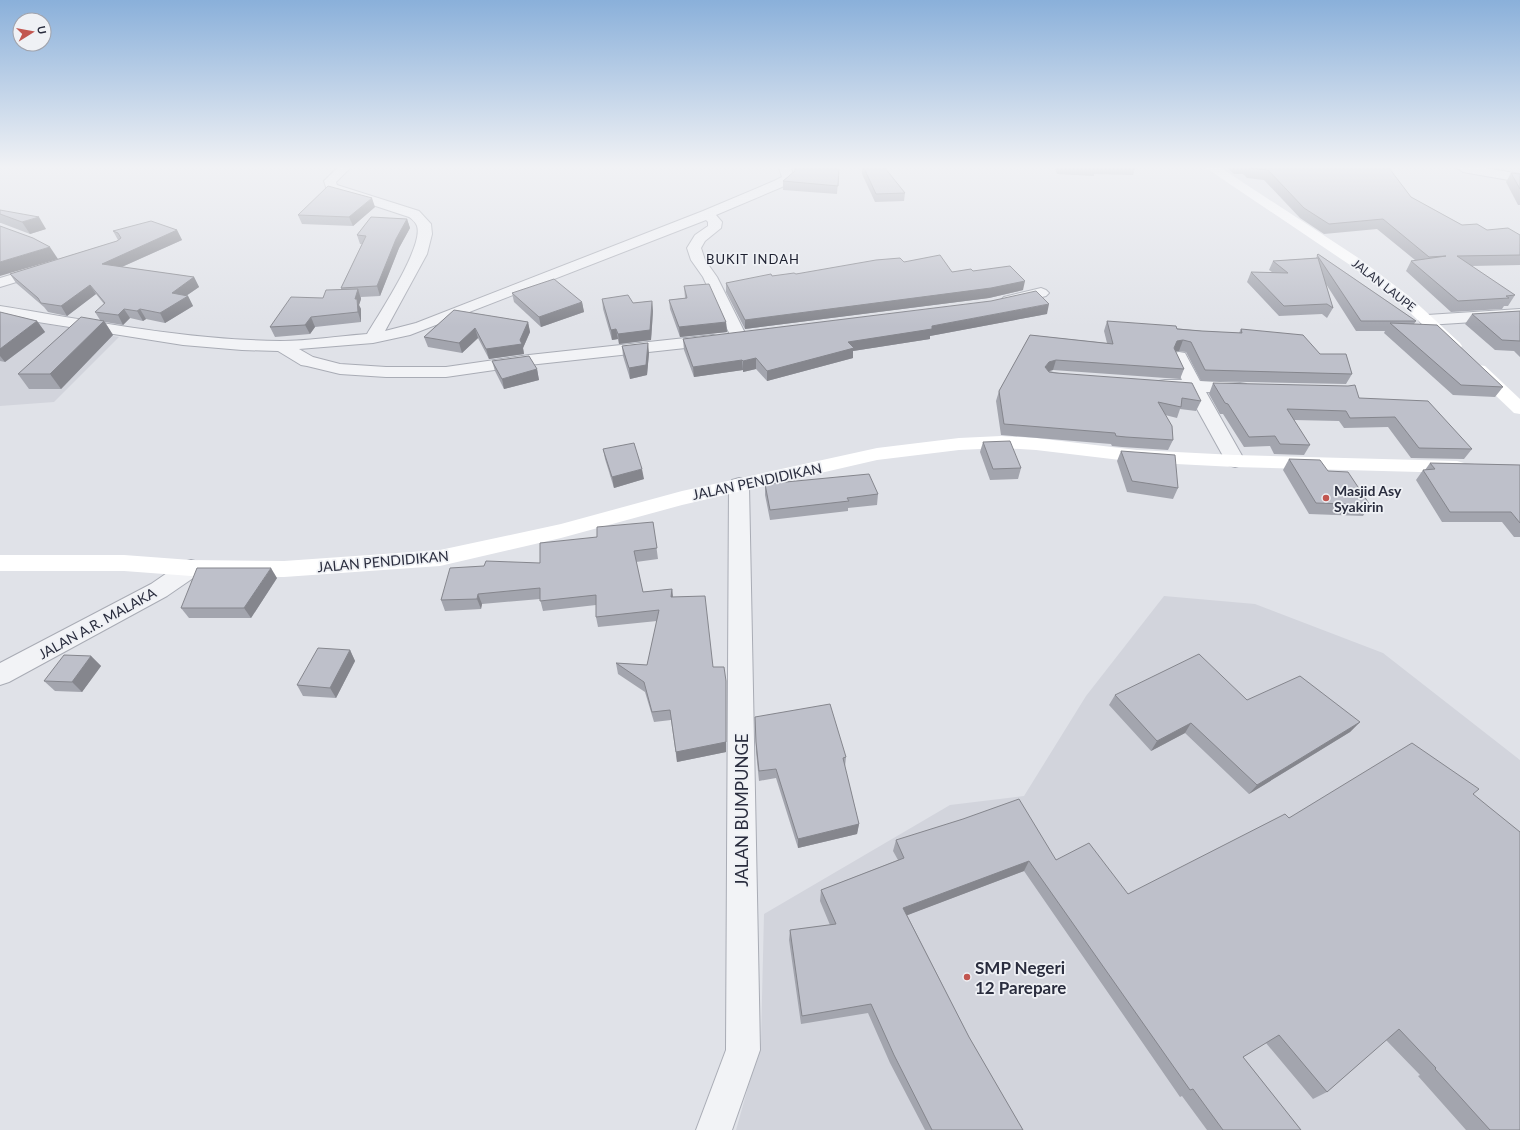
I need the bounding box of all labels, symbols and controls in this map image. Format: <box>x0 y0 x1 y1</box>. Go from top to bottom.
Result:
north arrow <box>12 12 52 52</box>
text: U <box>35 25 49 35</box>
district label: BUKIT INDAH <box>706 251 800 267</box>
street label: JALAN LAUPE <box>1349 255 1419 315</box>
street label: JALAN PENDIDIKAN <box>691 459 823 503</box>
place label: Masjid Asy Syakirin <box>1334 482 1402 515</box>
marker: Masjid Asy Syakirin <box>1321 493 1331 503</box>
street label: JALAN PENDIDIKAN <box>317 547 449 575</box>
street label: JALAN A.R. MALAKA <box>35 583 159 662</box>
street label: JALAN BUMPUNGE <box>731 733 752 887</box>
place label: SMP Negeri 12 Parepare <box>975 957 1066 998</box>
marker: SMP Negeri 12 Parepare <box>962 972 972 982</box>

